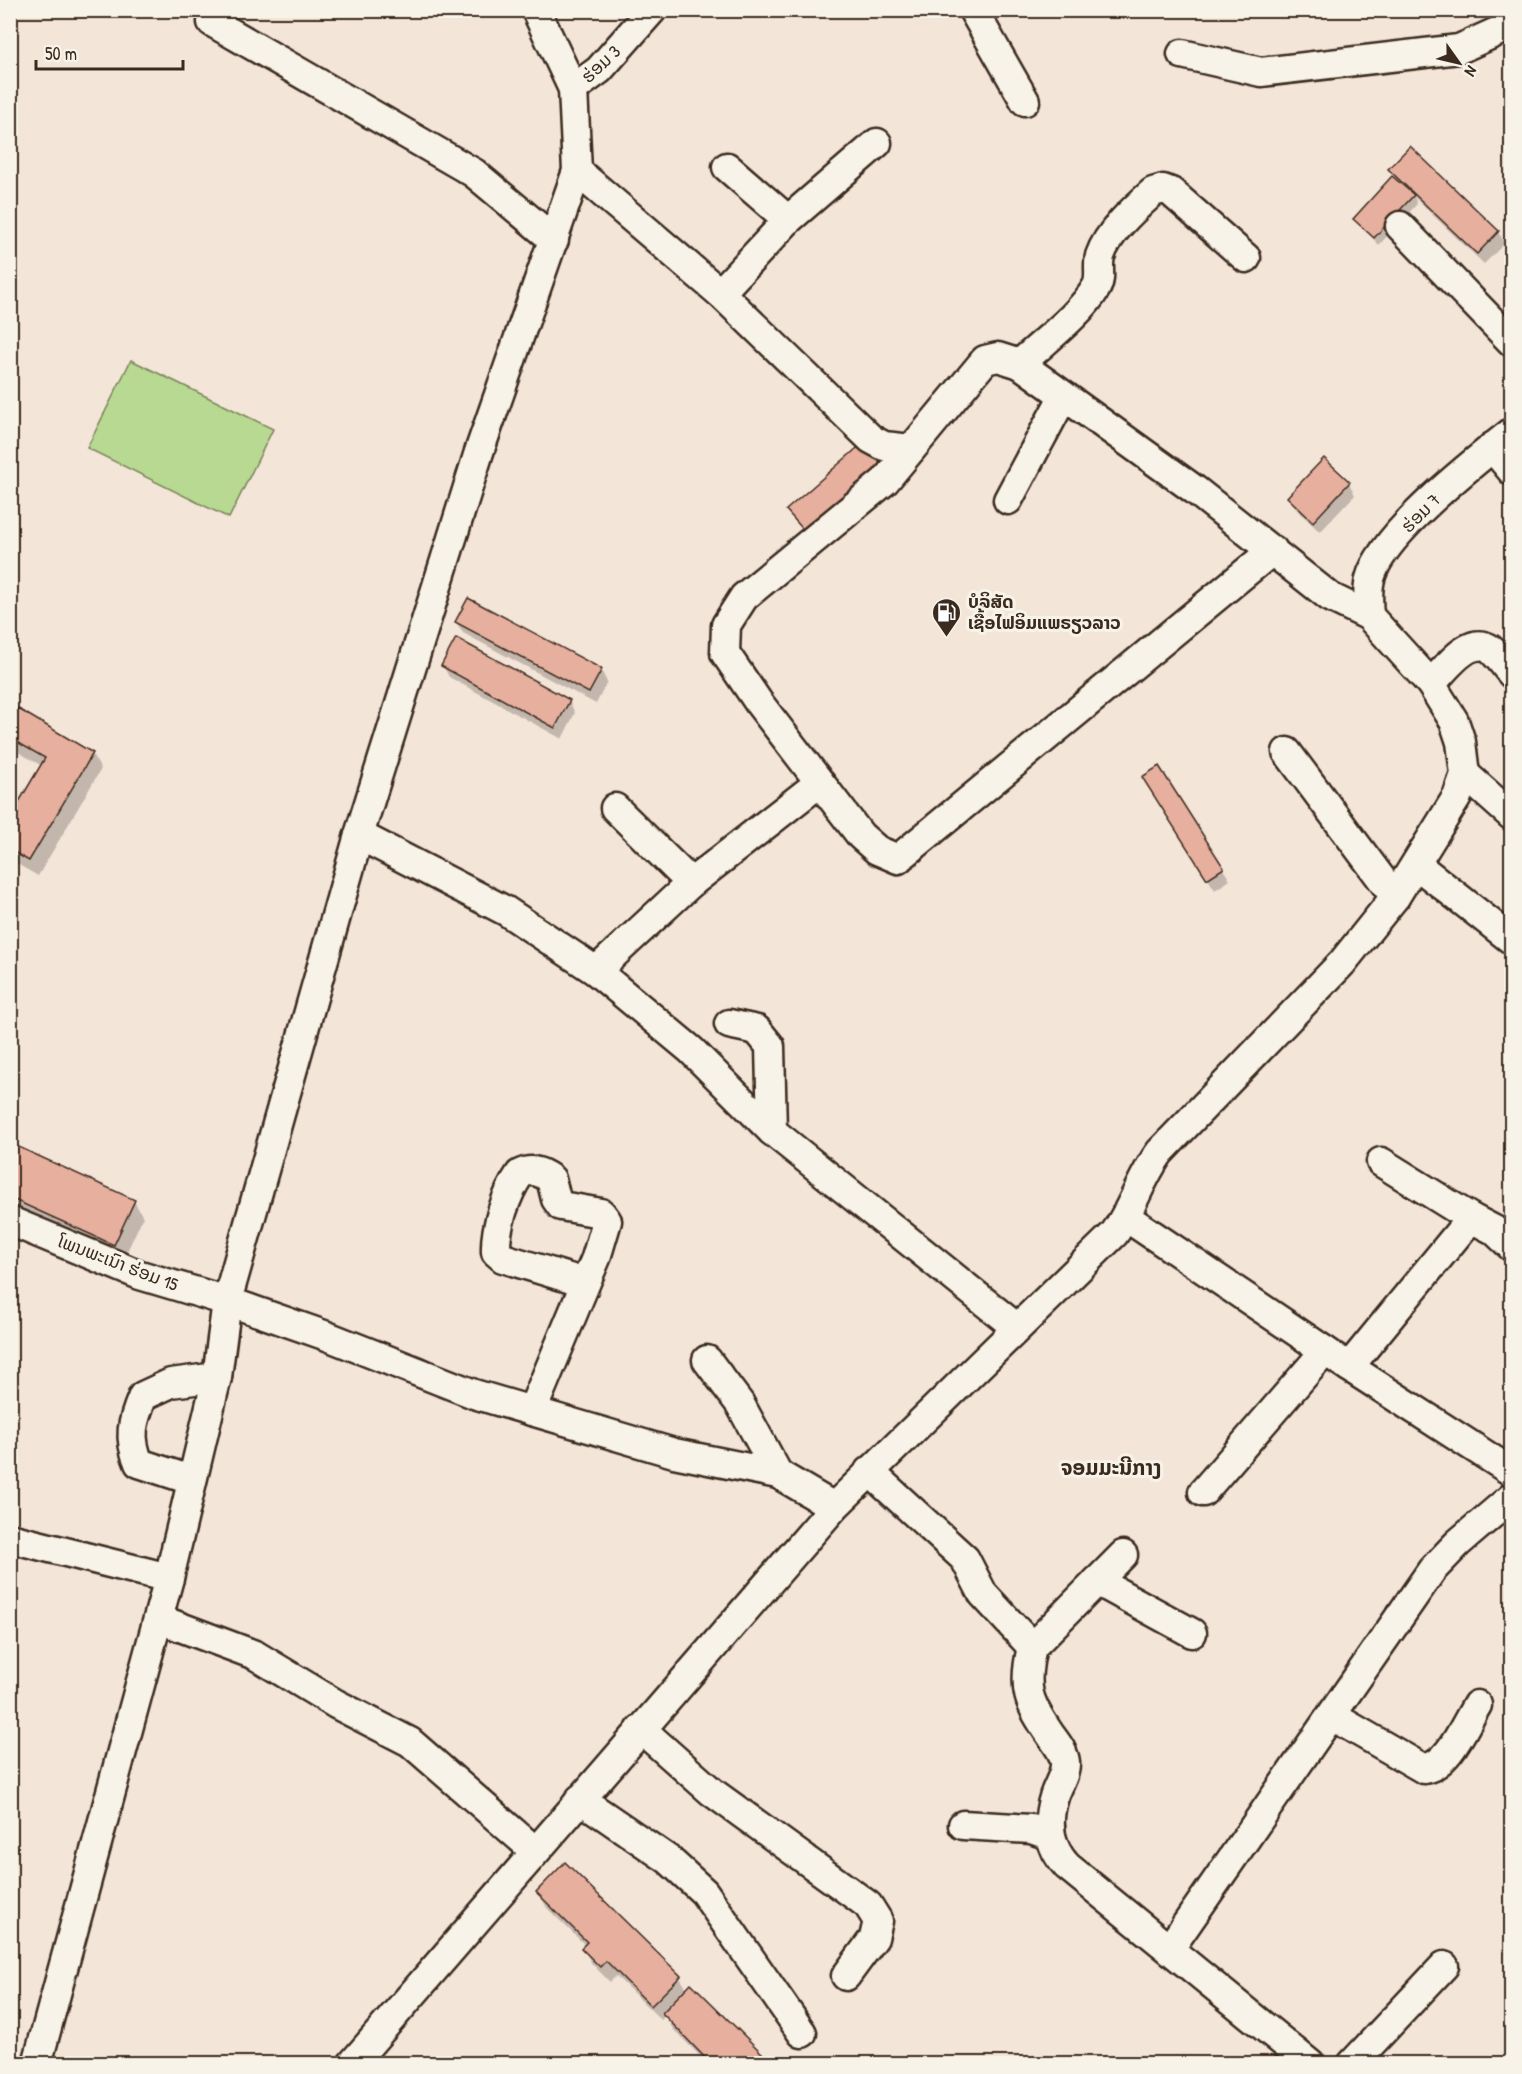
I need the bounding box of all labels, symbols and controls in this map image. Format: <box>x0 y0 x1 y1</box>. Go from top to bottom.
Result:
scale bar <box>36 33 183 71</box>
north arrow <box>1429 33 1489 93</box>
street label: ຮ່ອມ 3 <box>575 39 626 88</box>
text: 50 m <box>45 41 77 66</box>
text: N <box>1460 62 1483 81</box>
street label: ຮ່ອມ 7 <box>1395 487 1446 538</box>
place label: ບໍລິສັດ ເຊື້ອໄຟອິມແພຣຽວລາວ <box>968 589 1121 635</box>
fuel station icon: ບໍລິສັດ ເຊື້ອໄຟອິມແພຣຽວລາວ <box>931 596 963 638</box>
street label: ໂພນພະເນົາ ຮ່ອມ 15 <box>54 1228 182 1297</box>
district label: ຈອມມະນີກາງ <box>1061 1453 1161 1482</box>

